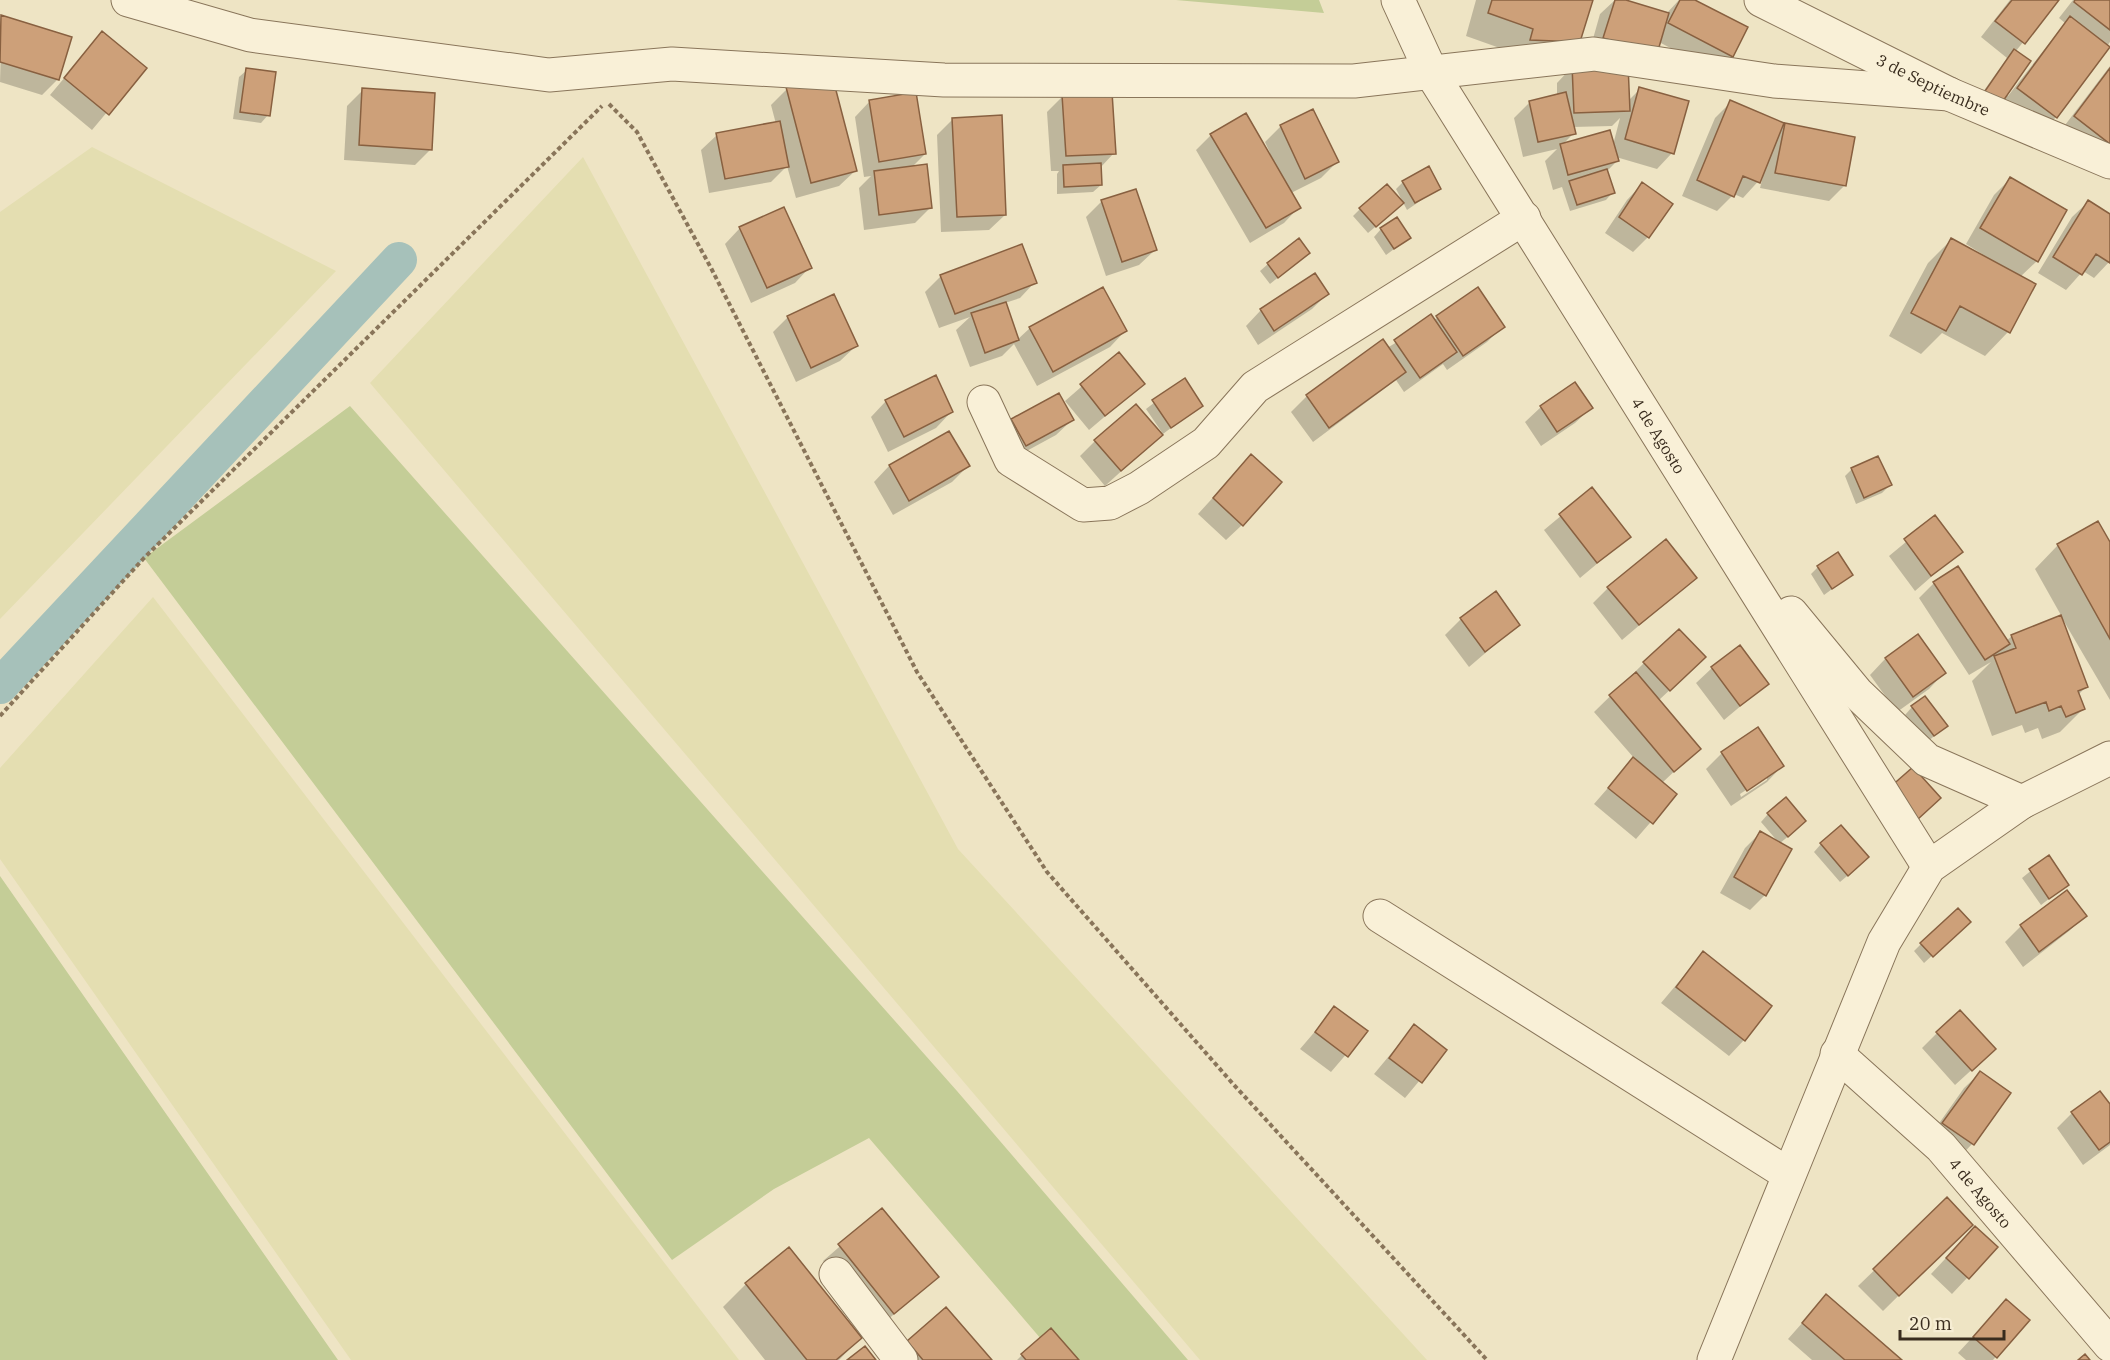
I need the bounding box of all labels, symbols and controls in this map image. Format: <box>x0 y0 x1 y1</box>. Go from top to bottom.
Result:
street label: 3 de Septiembre <box>1873 49 1993 120</box>
street label: 4 de Agosto <box>1627 394 1690 477</box>
street label: 4 de Agosto <box>1945 1154 2016 1232</box>
scale bar <box>1900 1303 2004 1341</box>
text: 20 m <box>1909 1312 1952 1335</box>

